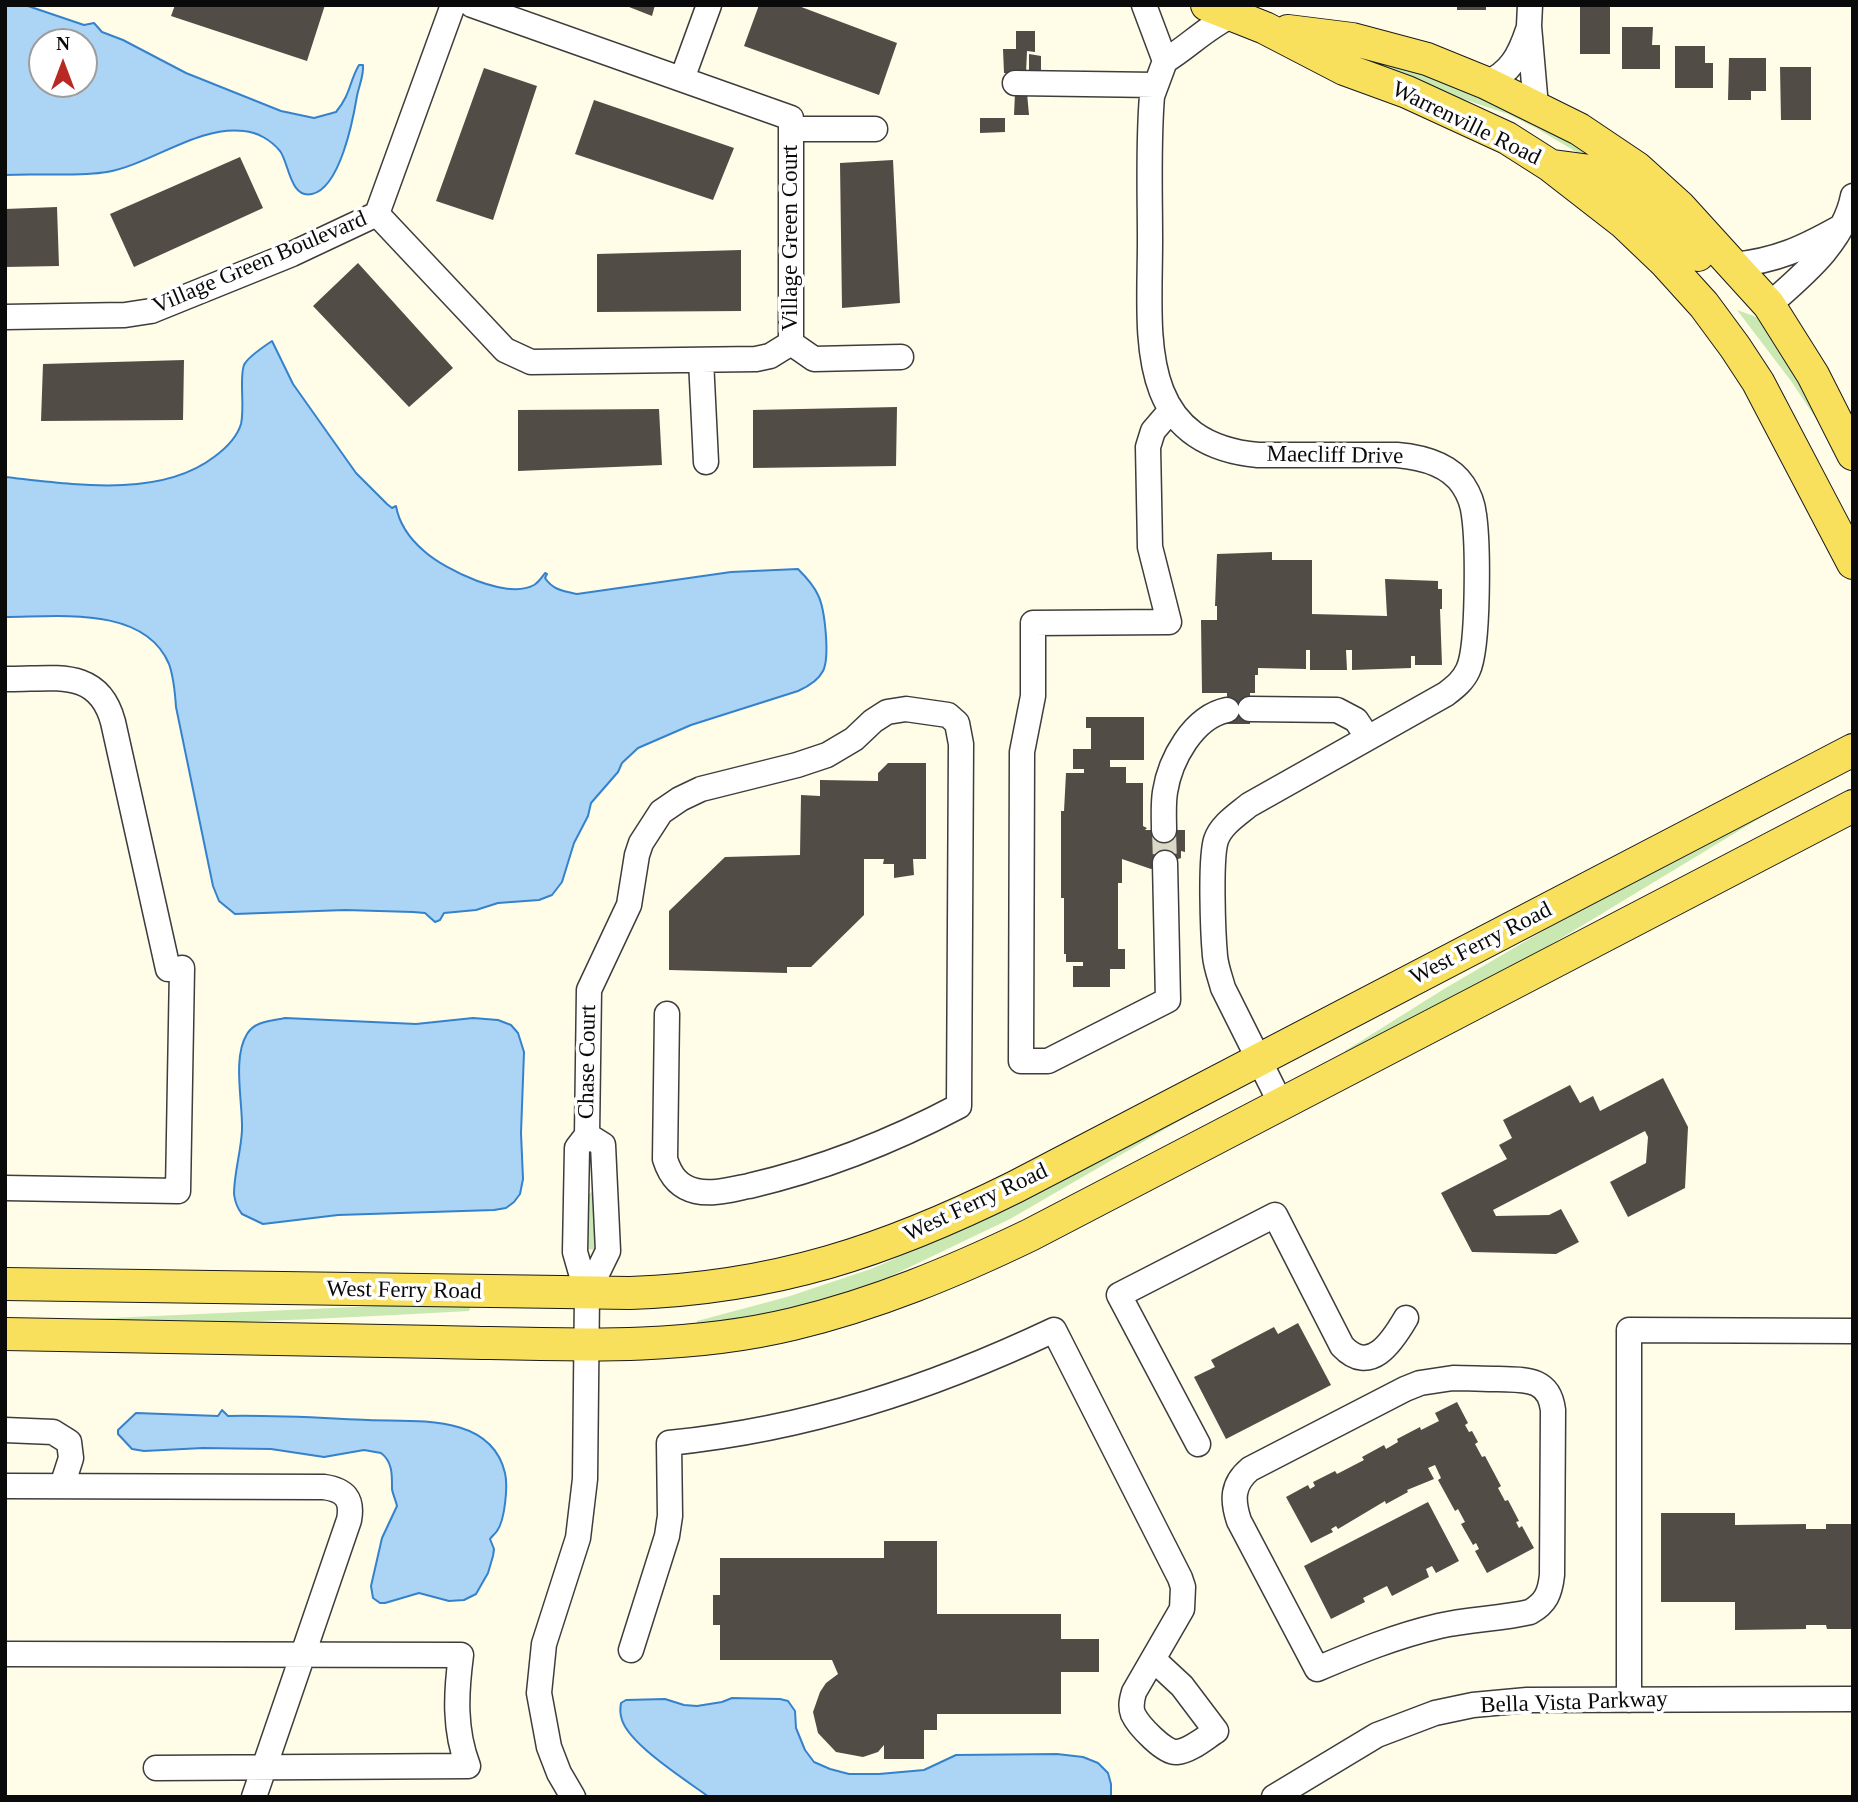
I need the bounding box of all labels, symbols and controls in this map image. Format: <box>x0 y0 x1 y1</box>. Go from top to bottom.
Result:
north arrow <box>28 28 98 98</box>
text: N <box>56 33 70 54</box>
street label: Warrenville Road <box>1387 76 1545 172</box>
street label: Village Green Court <box>777 145 805 331</box>
street label: Village Green Boulevard <box>149 205 371 321</box>
street label: Maecliff Drive <box>1266 441 1404 471</box>
street label: West Ferry Road <box>1406 896 1556 992</box>
street label: Chase Court <box>573 1005 603 1119</box>
street label: West Ferry Road <box>900 1158 1052 1248</box>
street label: West Ferry Road <box>326 1276 482 1306</box>
street label: Bella Vista Parkway <box>1480 1686 1668 1720</box>

